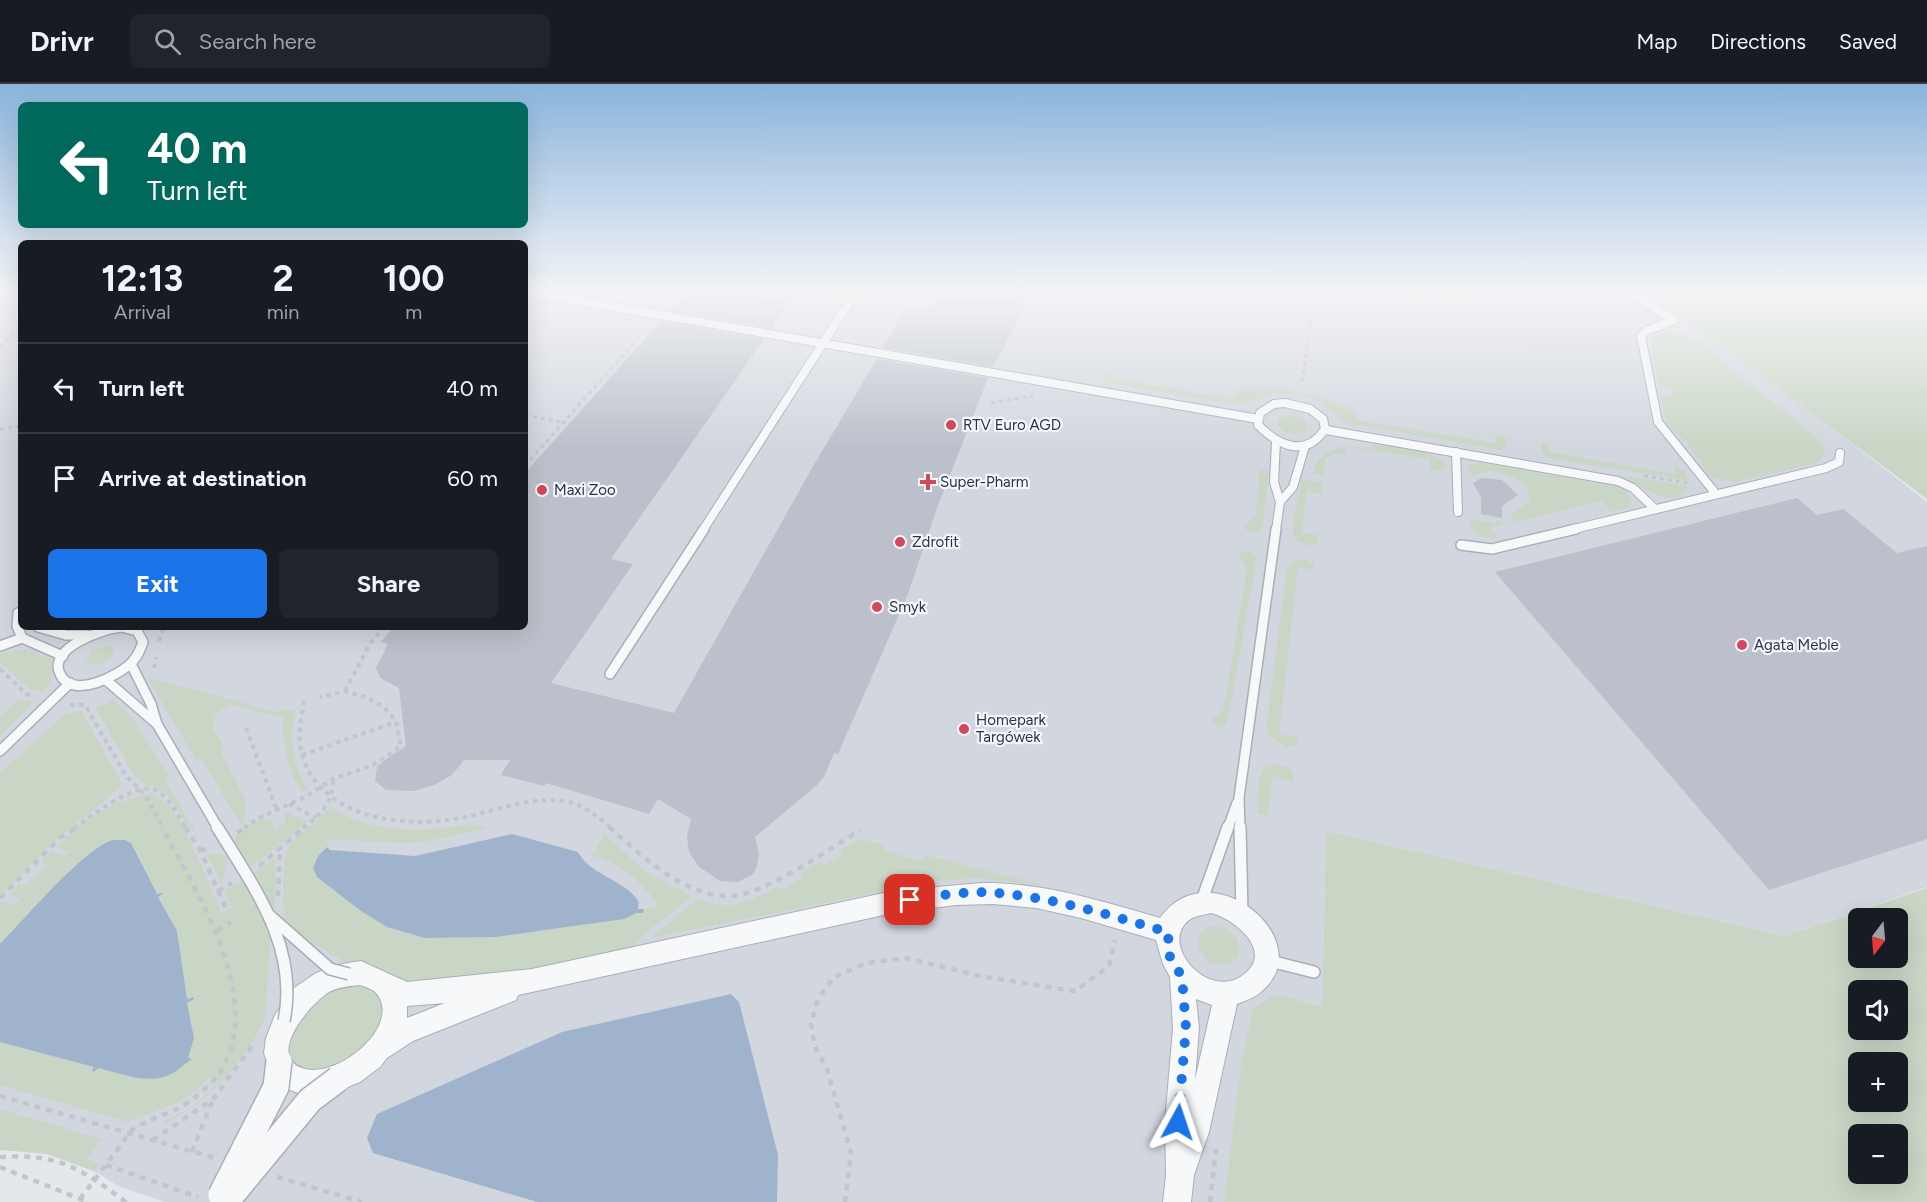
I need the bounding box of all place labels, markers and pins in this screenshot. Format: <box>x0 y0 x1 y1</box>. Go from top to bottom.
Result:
place label: RTV Euro AGD <box>963 416 1061 434</box>
marker: RTV Euro AGD <box>944 418 958 432</box>
place label: Super-Pharm <box>940 473 1029 491</box>
marker: Super-Pharm <box>921 475 935 489</box>
place label: Maxi Zoo <box>554 481 616 499</box>
marker: Maxi Zoo <box>535 483 549 497</box>
place label: Zdrofit <box>912 533 959 551</box>
marker: Zdrofit <box>893 535 907 549</box>
place label: Smyk <box>889 598 927 616</box>
marker: Smyk <box>870 600 884 614</box>
place label: Agata Meble <box>1754 636 1839 654</box>
marker: Agata Meble <box>1735 638 1749 652</box>
place label: Homepark Targówek <box>976 711 1047 746</box>
marker: Homepark Targówek <box>957 722 971 736</box>
pin <box>884 874 935 925</box>

